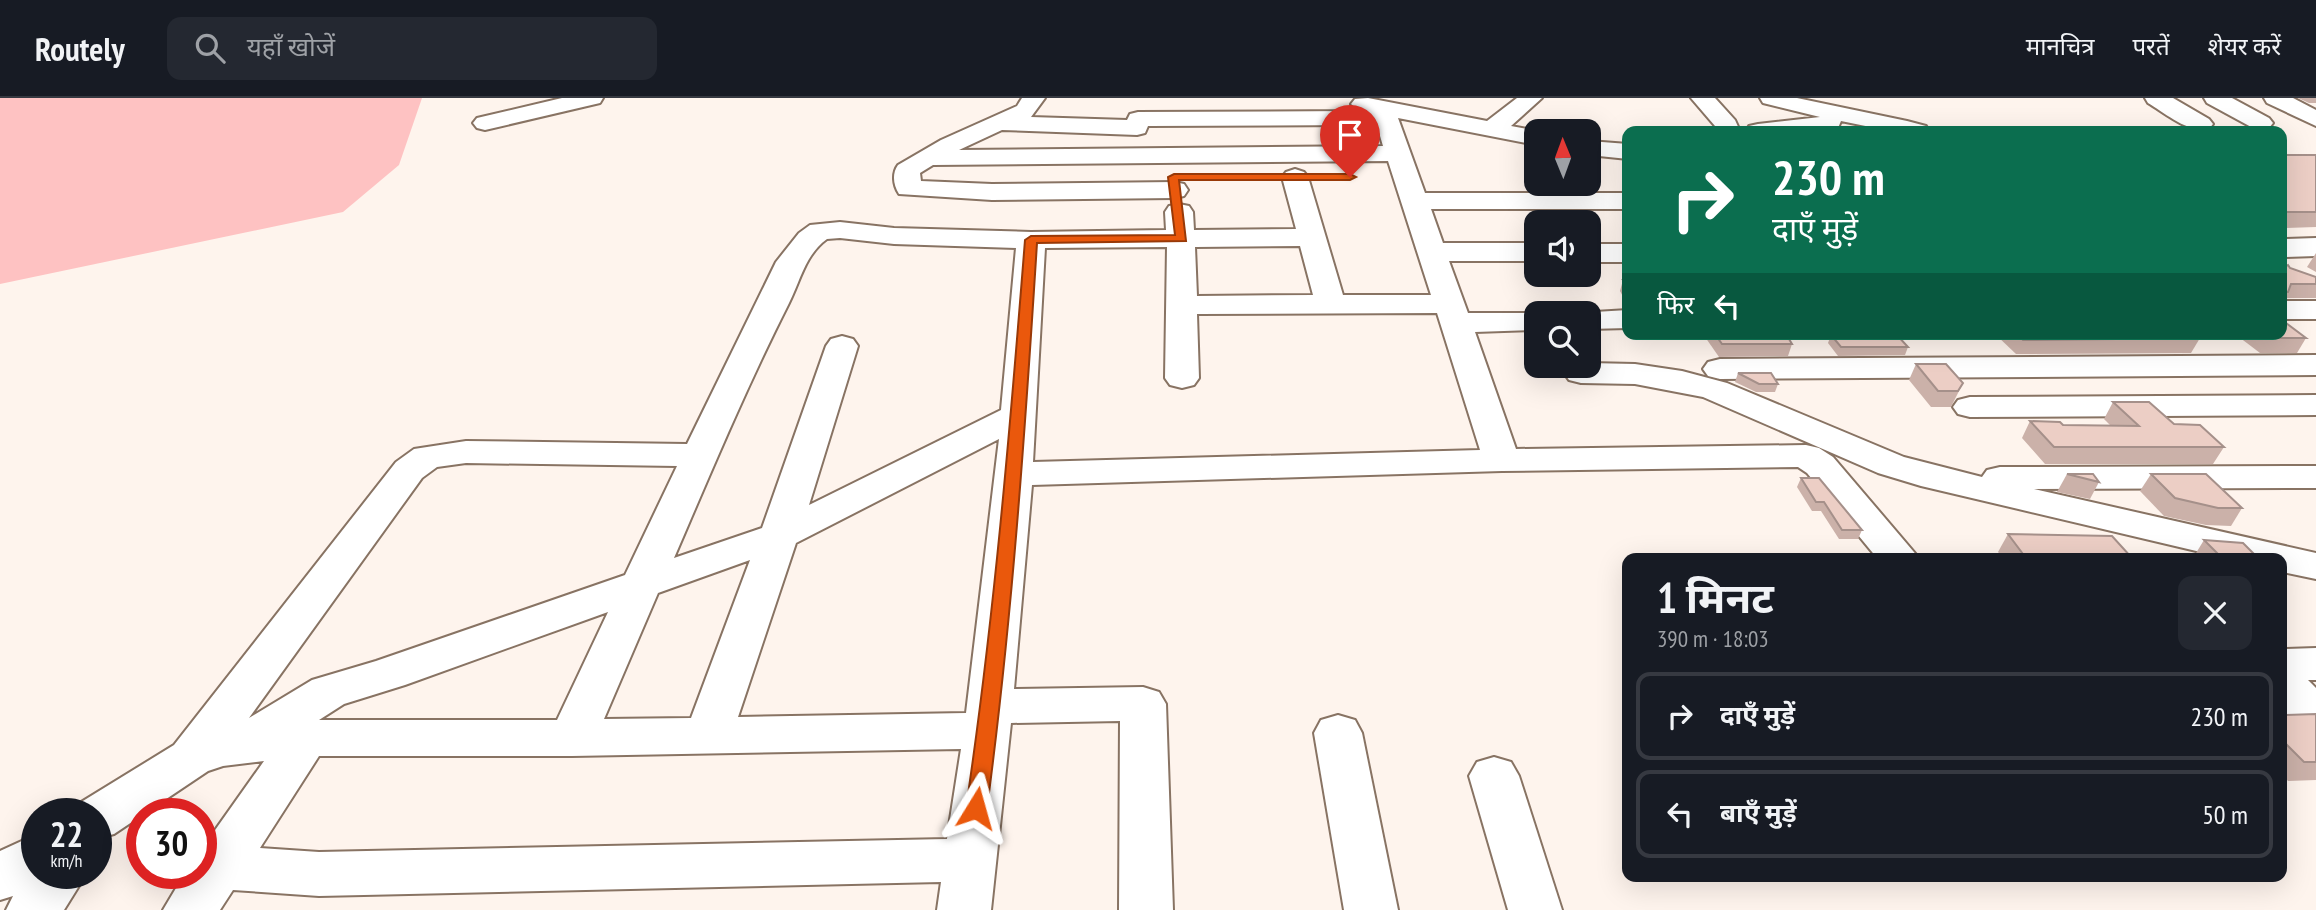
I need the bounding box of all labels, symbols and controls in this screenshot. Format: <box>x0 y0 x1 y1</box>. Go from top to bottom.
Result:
search box <box>167 17 657 80</box>
text: Routely <box>35 27 125 70</box>
icon: search <box>191 29 229 67</box>
text: यहाँ खोजें <box>247 30 335 63</box>
text: मानचित्र <box>2026 31 2094 62</box>
text: परतें <box>2132 31 2170 62</box>
text: शेयर करें <box>2208 31 2281 62</box>
pin <box>1320 105 1380 177</box>
icon: arrive <box>1331 116 1369 154</box>
north arrow <box>1524 119 1601 196</box>
map controls <box>1524 119 1601 378</box>
text: 230 m <box>1772 145 1885 209</box>
icon: right <box>1657 154 1748 245</box>
text: दाएँ मुड़ें <box>1772 207 1858 249</box>
button: sound <box>1524 210 1601 287</box>
icon: left <box>1708 287 1746 325</box>
text: फिर <box>1657 288 1694 321</box>
button: search <box>1524 301 1601 378</box>
text: 1 मिनट <box>1657 570 1774 625</box>
button: close <box>2178 576 2252 650</box>
text: 390 m · 18:03 <box>1657 624 1769 653</box>
icon: right <box>1661 697 1699 735</box>
text: दाएँ मुड़ें <box>1720 698 1795 731</box>
text: 230 m <box>2190 700 2248 733</box>
position arrow <box>939 771 1013 845</box>
icon: left <box>1661 795 1699 833</box>
text: बाएँ मुड़ें <box>1720 796 1797 829</box>
speed limit sign: 30 <box>126 798 217 889</box>
text: 50 m <box>2202 798 2248 831</box>
text: 22 <box>50 811 83 857</box>
text: km/h <box>51 849 82 872</box>

